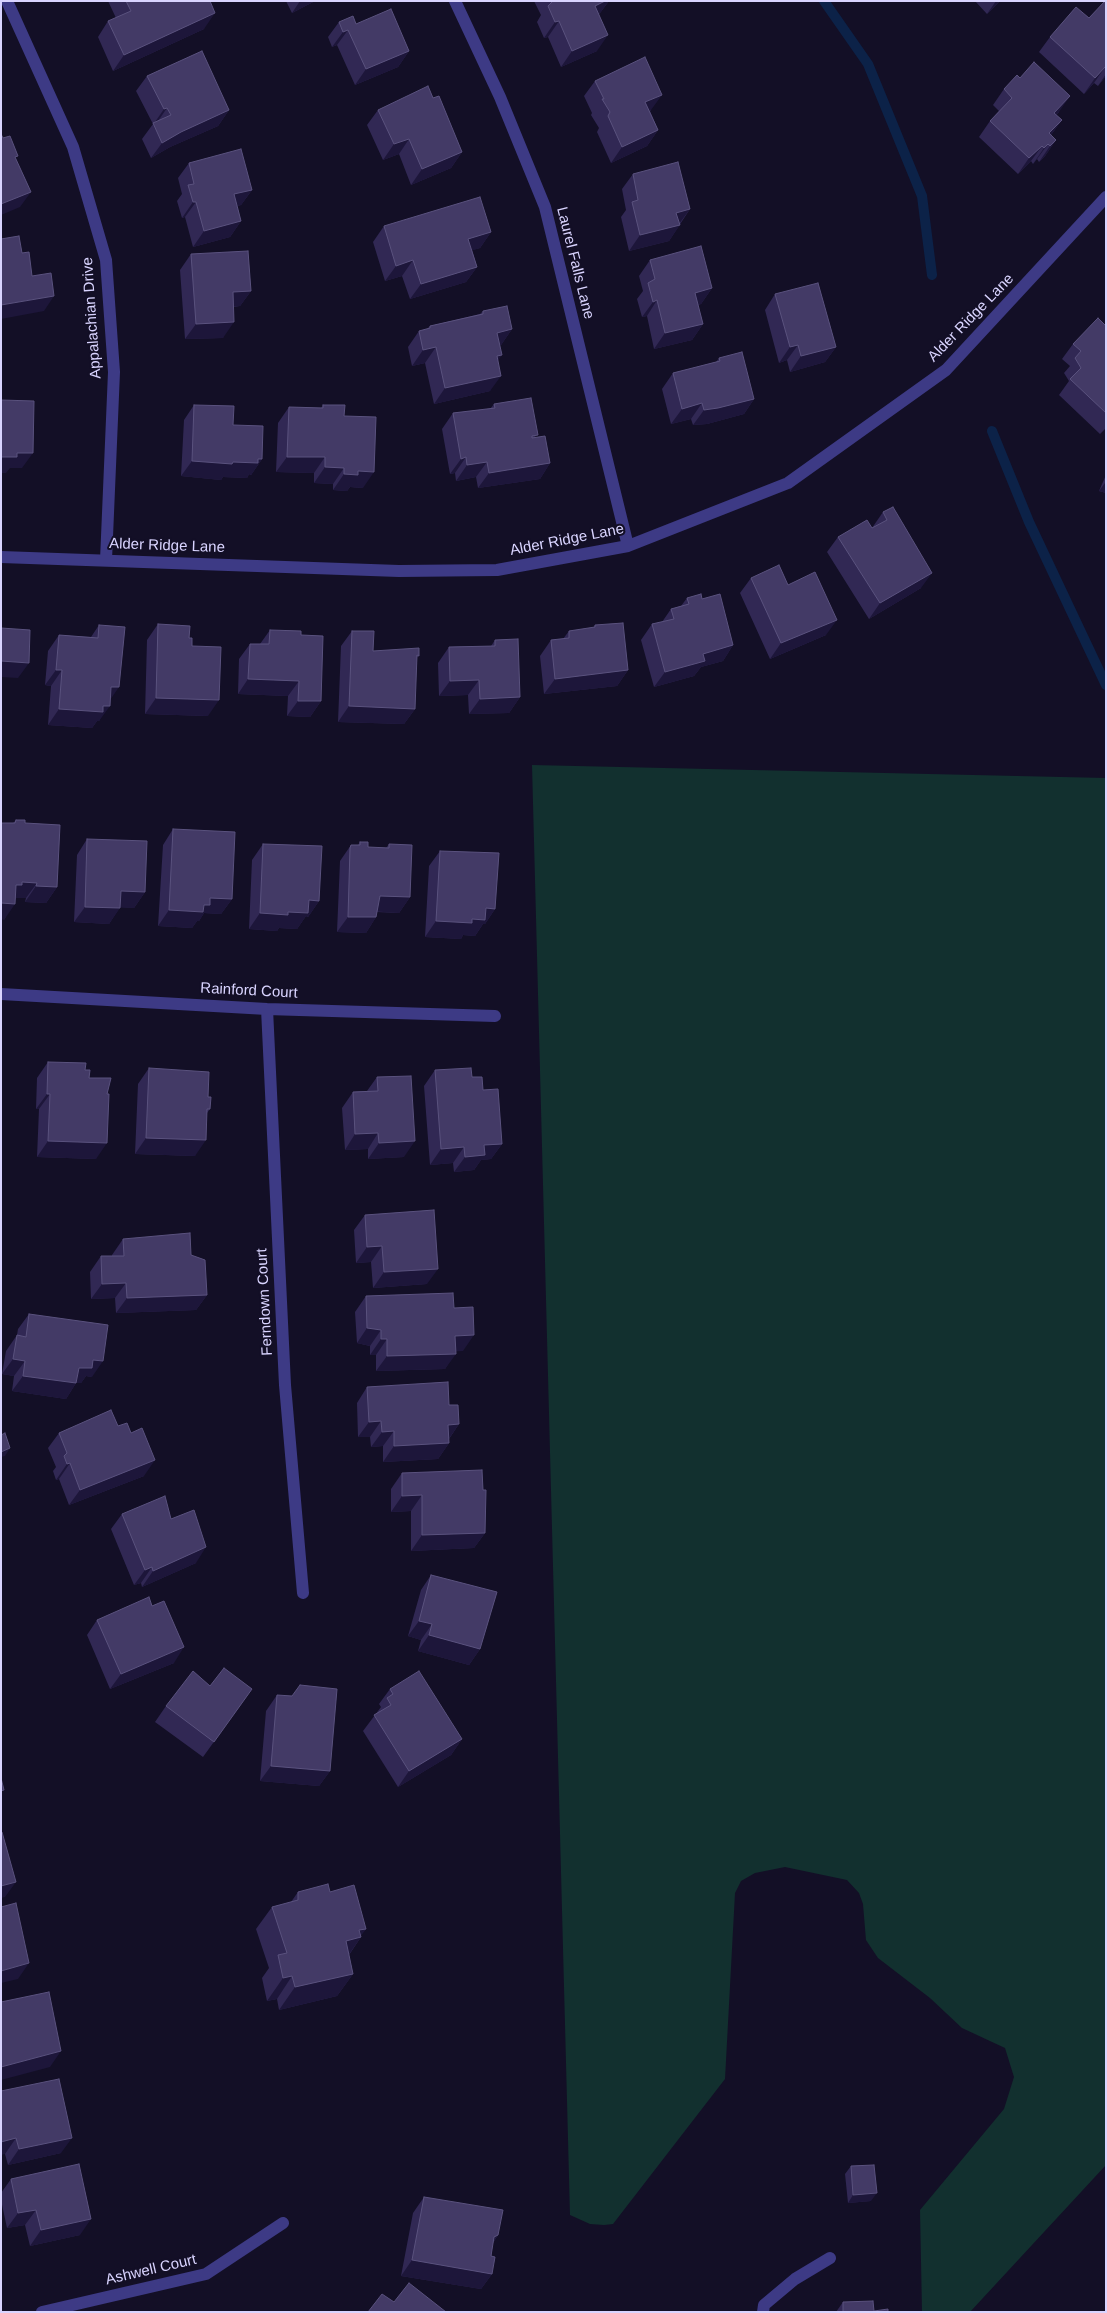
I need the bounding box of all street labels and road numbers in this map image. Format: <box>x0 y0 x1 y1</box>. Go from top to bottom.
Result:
street label: Laurel Falls Lane <box>552 205 598 321</box>
street label: Appalachian Drive <box>79 257 105 379</box>
street label: Alder Ridge Lane <box>924 270 1018 366</box>
street label: Alder Ridge Lane <box>508 520 626 560</box>
street label: Alder Ridge Lane <box>109 535 225 557</box>
street label: Rainford Court <box>200 979 298 1003</box>
street label: Ferndown Court <box>253 1248 277 1356</box>
street label: Ashwell Court <box>104 2251 198 2289</box>

